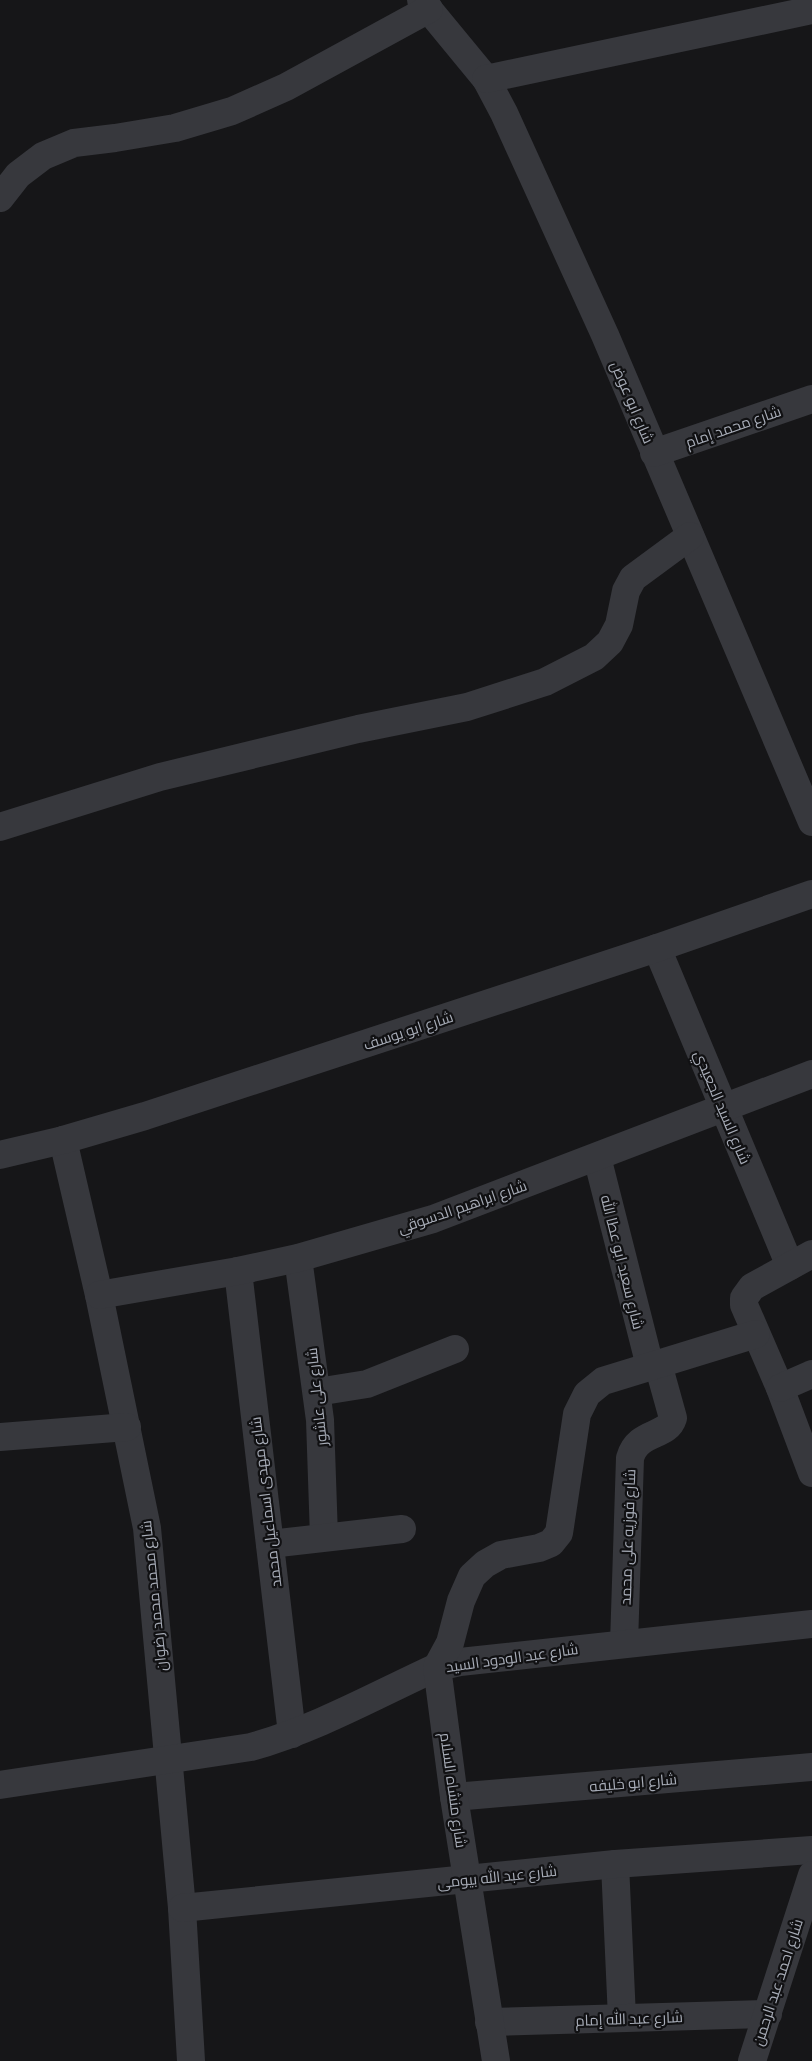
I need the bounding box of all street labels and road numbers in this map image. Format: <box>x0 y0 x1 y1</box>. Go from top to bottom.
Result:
street label: شارع ابو عوض <box>605 358 658 447</box>
street label: شارع محمد إمام <box>683 401 784 454</box>
street label: شارع ابو يوسف <box>361 1007 456 1056</box>
street label: شارع السيد الجعيدي <box>687 1047 755 1168</box>
street label: شارع ابراهيم الدسوقي <box>395 1175 530 1240</box>
street label: شارع سعيد ابو عطا الله <box>595 1193 648 1332</box>
street label: شارع على عاشور <box>302 1347 333 1448</box>
street label: شارع مهدى اسماعيل محمد <box>246 1415 287 1588</box>
street label: شارع فوزيه على محمد <box>616 1469 641 1605</box>
street label: شارع محمد محمد رضوان <box>136 1519 173 1672</box>
street label: شارع عبد الودود السيد <box>445 1639 580 1678</box>
street label: شارع منشاه السلام <box>434 1731 471 1849</box>
street label: شارع ابو خليفه <box>588 1769 678 1798</box>
street label: شارع عبد الله بيومى <box>436 1861 558 1894</box>
street label: شارع احمد عبد الرحمن <box>748 1916 809 2049</box>
street label: شارع عبد الله إمام <box>575 2007 683 2032</box>

